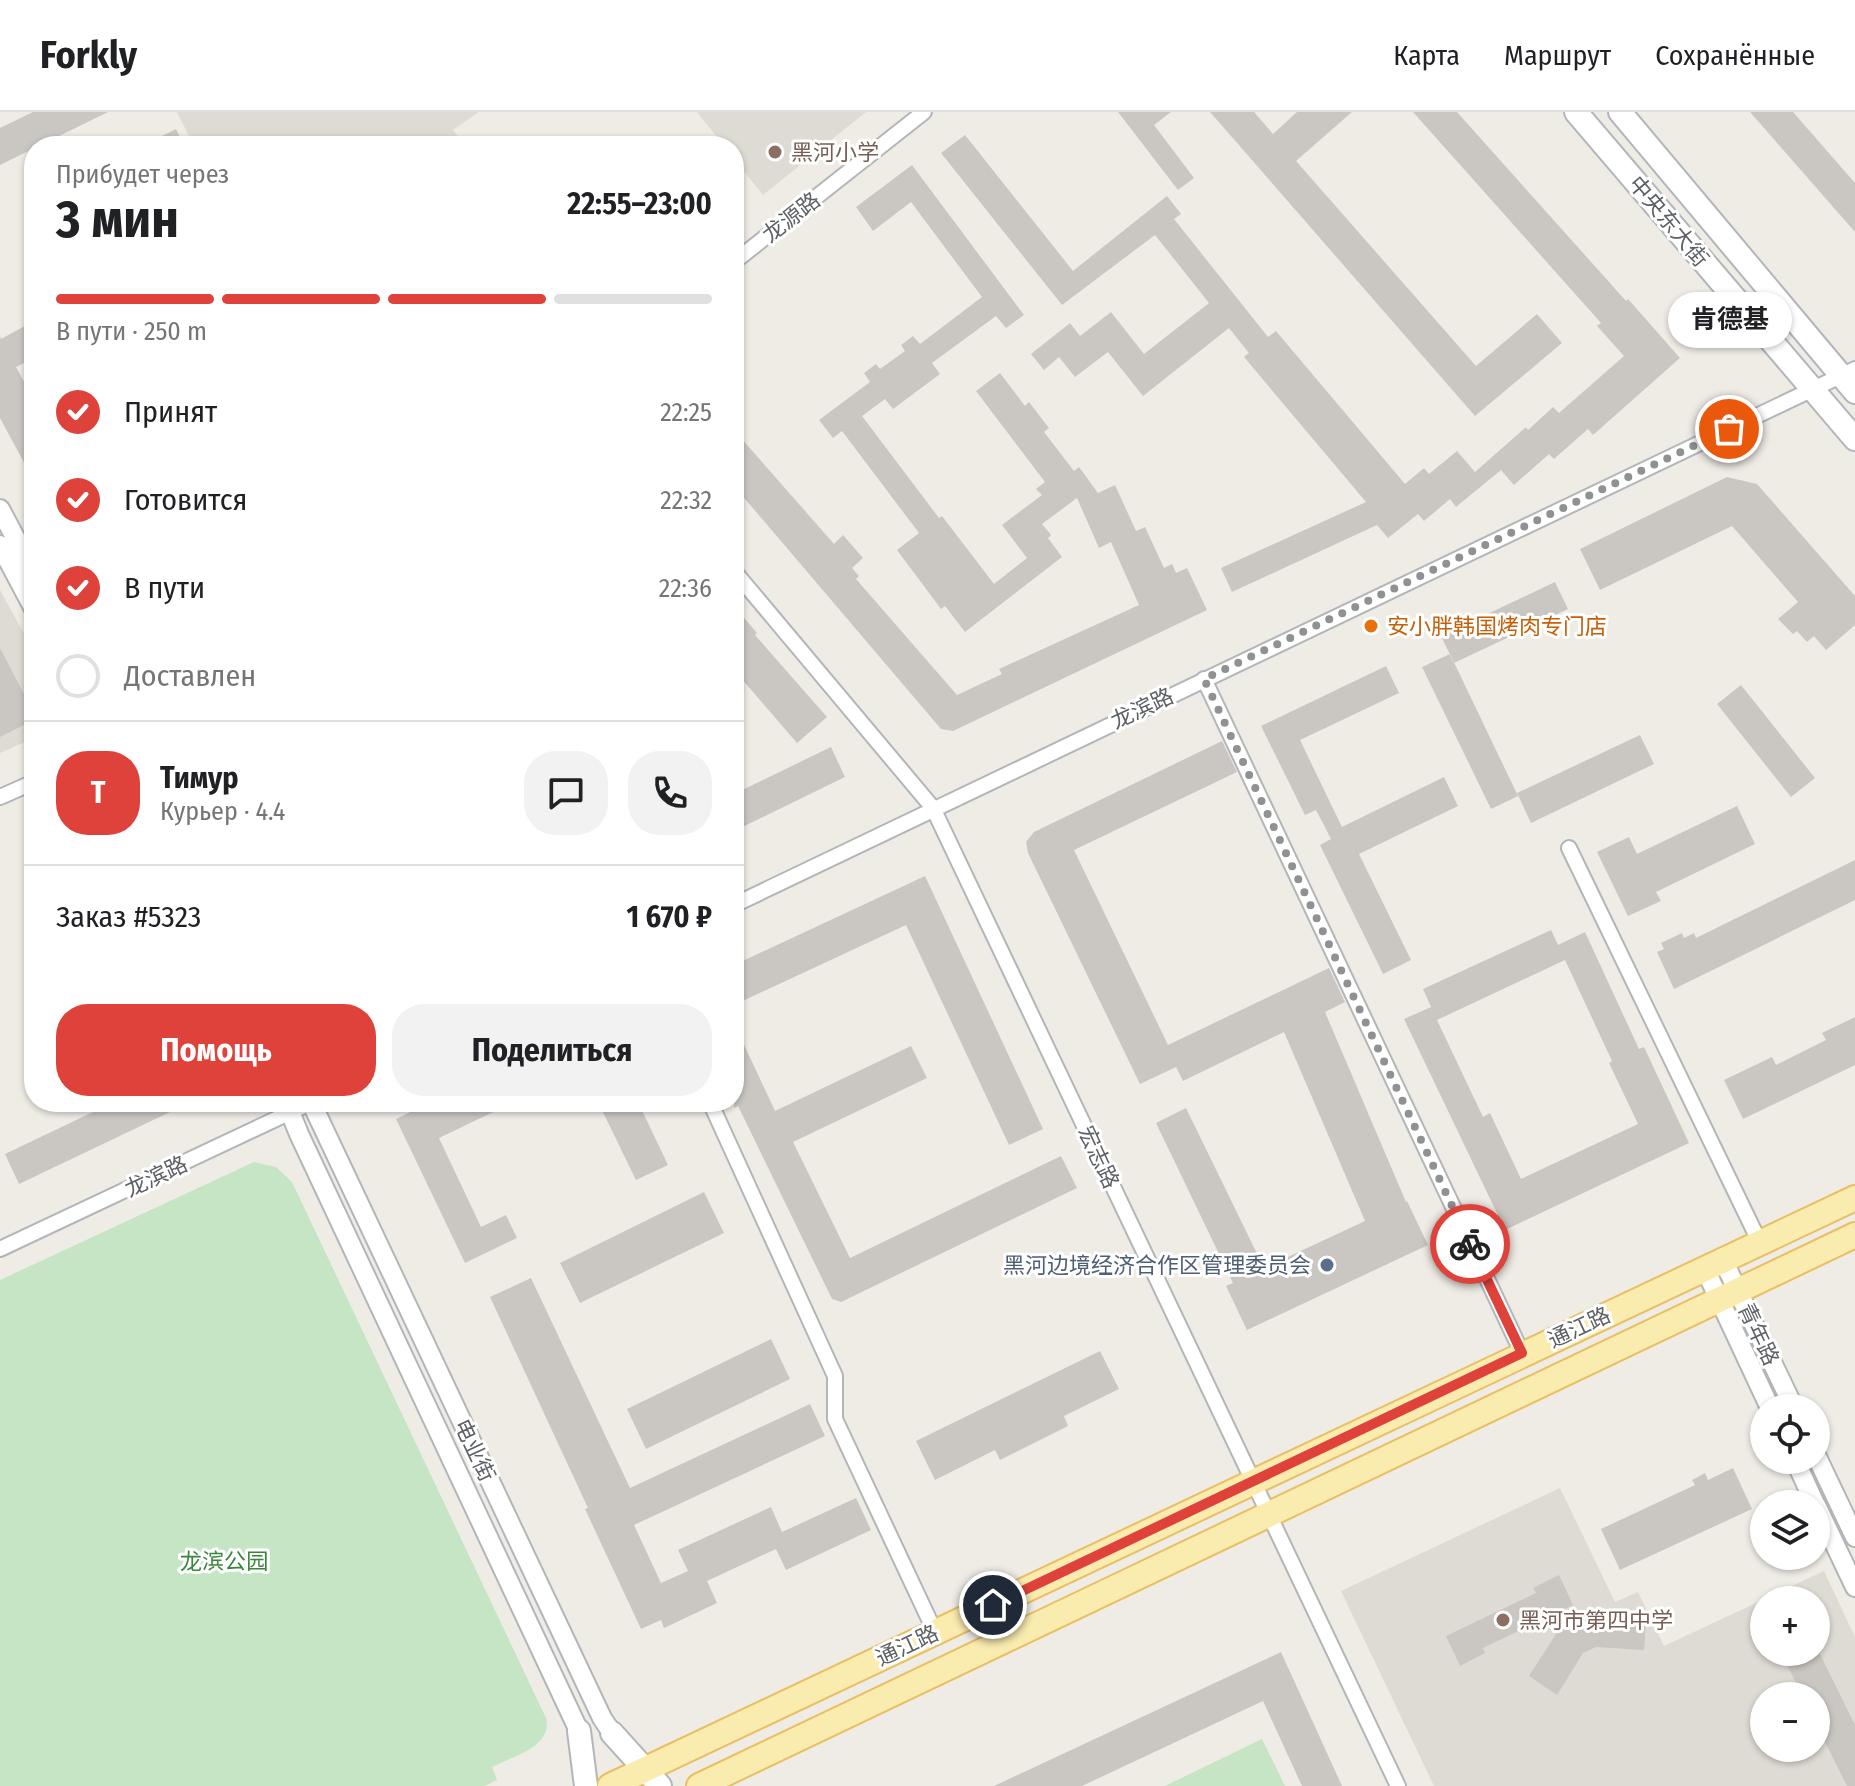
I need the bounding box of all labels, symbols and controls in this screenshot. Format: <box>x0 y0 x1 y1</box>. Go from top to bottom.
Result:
text: Forkly <box>40 32 137 78</box>
text: Карта <box>1393 39 1460 72</box>
text: Маршрут <box>1504 39 1611 72</box>
text: Сохранённые <box>1655 39 1815 72</box>
place label: 黑河小学 <box>791 139 879 166</box>
marker: 黑河小学 <box>766 143 784 161</box>
text: Прибудет через <box>56 159 229 190</box>
street label: 中央东大街 <box>1623 171 1714 272</box>
text: 22:55–23:00 <box>567 186 712 222</box>
street label: 龙源路 <box>757 186 826 248</box>
text: 3 мин <box>56 188 179 251</box>
callout: 肯德基 <box>1667 293 1791 349</box>
text: 肯德基 <box>1691 304 1769 335</box>
text: В пути · 250 m <box>56 316 207 347</box>
icon: check <box>56 390 100 434</box>
text: Принят <box>124 394 217 430</box>
pin <box>1695 395 1763 463</box>
text: 22:25 <box>660 397 712 428</box>
icon: bag <box>1707 407 1751 451</box>
icon: check <box>56 478 100 522</box>
text: Готовится <box>124 482 247 518</box>
text: 22:32 <box>660 485 712 516</box>
icon: check <box>56 566 100 610</box>
text: В пути <box>124 570 205 606</box>
text: 22:36 <box>659 573 712 604</box>
place label: 安小胖韩国烤肉专门店 <box>1387 613 1607 640</box>
marker: 安小胖韩国烤肉专门店 <box>1362 617 1380 635</box>
text: Доставлен <box>124 658 256 694</box>
street label: 龙滨路 <box>1107 682 1178 735</box>
button: chat <box>524 751 608 835</box>
button: phone <box>628 751 712 835</box>
text: Тимур <box>160 760 239 796</box>
text: Т <box>91 775 105 811</box>
text: Курьер · 4.4 <box>160 796 285 827</box>
text: Заказ #5323 <box>56 899 201 935</box>
text: 1 670 ₽ <box>627 899 712 935</box>
button: Помощь <box>56 1004 376 1096</box>
button: Поделиться <box>392 1004 712 1096</box>
street label: 宏志路 <box>1072 1122 1125 1193</box>
street label: 龙滨路 <box>121 1150 192 1203</box>
courier <box>1430 1204 1510 1284</box>
icon: bike <box>1448 1222 1492 1266</box>
place label: 黑河边境经济合作区管理委员会 <box>1003 1252 1311 1279</box>
marker: 黑河边境经济合作区管理委员会 <box>1318 1256 1336 1274</box>
street label: 青年路 <box>1732 1299 1785 1370</box>
street label: 通江路 <box>1544 1301 1615 1354</box>
map controls <box>1750 1394 1830 1762</box>
button: locate <box>1750 1394 1830 1474</box>
street label: 电业街 <box>448 1415 501 1486</box>
button: layers <box>1750 1490 1830 1570</box>
park label: 龙滨公园 <box>180 1548 268 1575</box>
pin <box>959 1571 1027 1639</box>
icon: home <box>971 1583 1015 1627</box>
button: + <box>1750 1586 1830 1666</box>
place label: 黑河市第四中学 <box>1519 1607 1673 1634</box>
marker: 黑河市第四中学 <box>1494 1611 1512 1629</box>
street label: 通江路 <box>872 1619 943 1672</box>
button: − <box>1750 1682 1830 1762</box>

